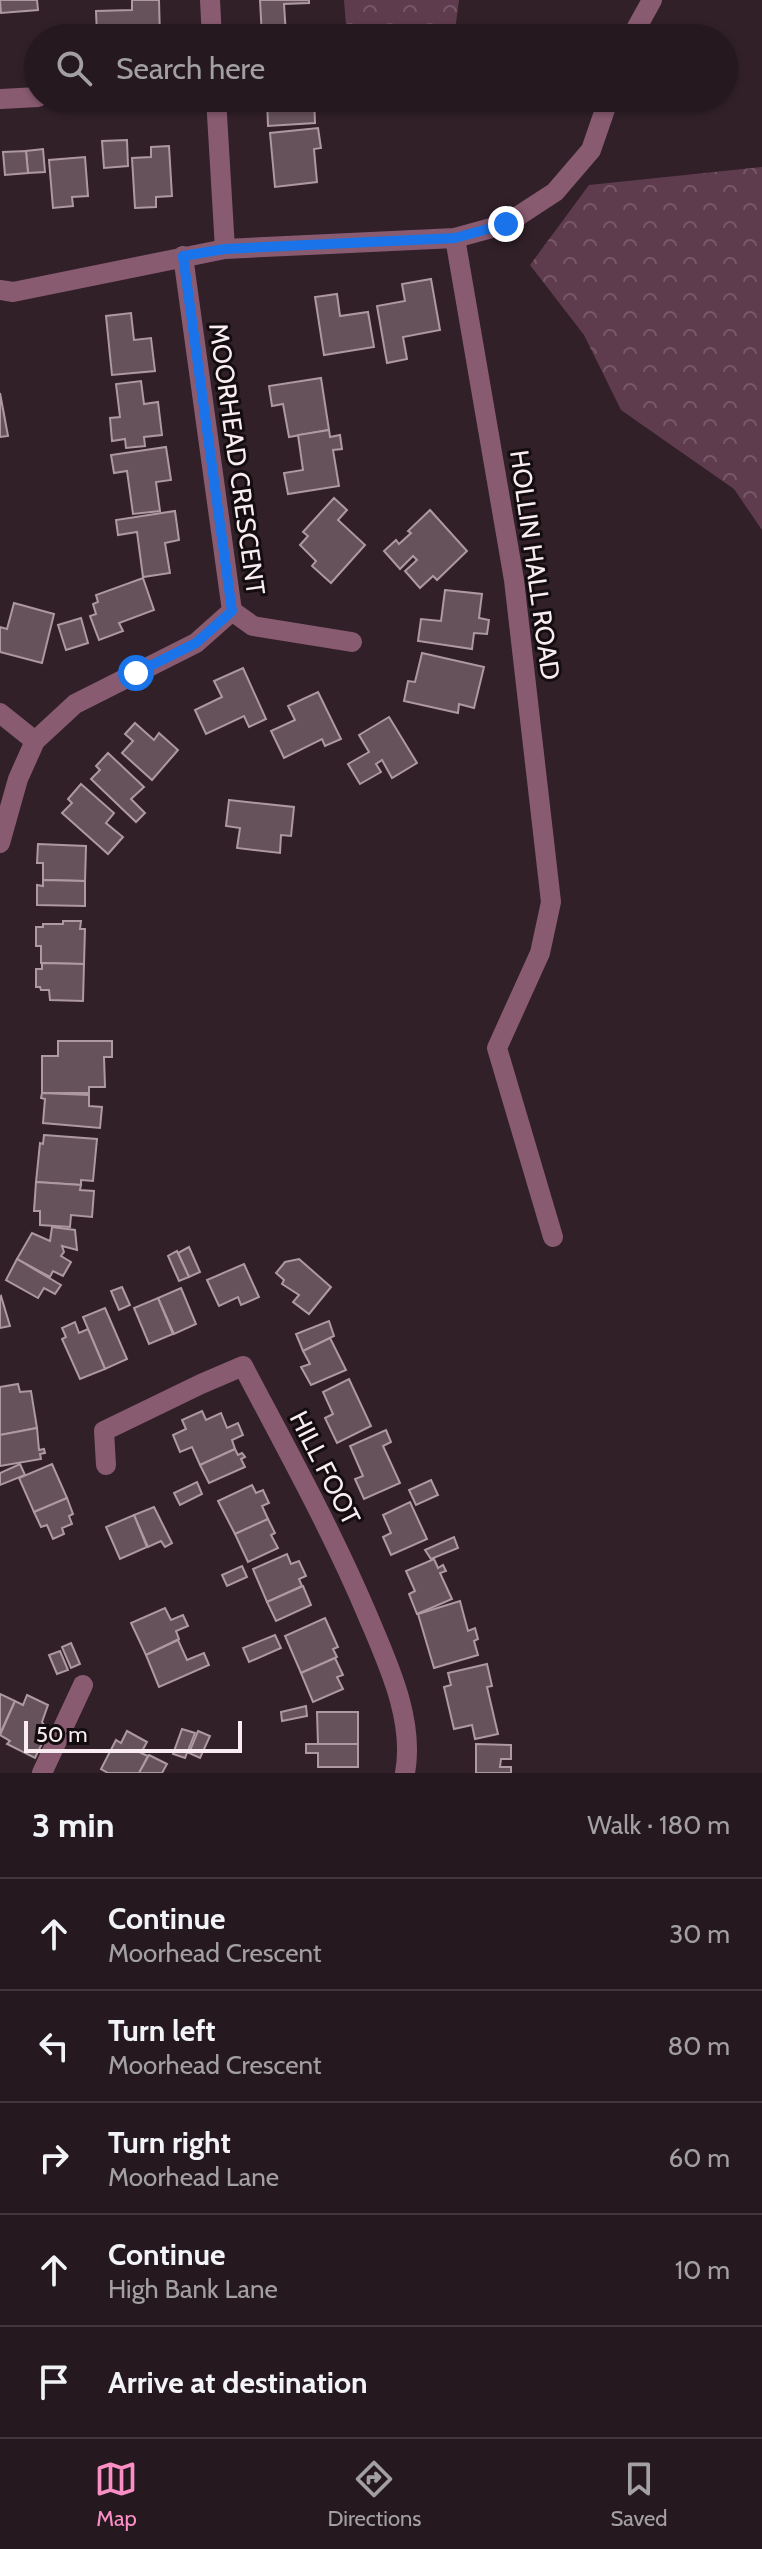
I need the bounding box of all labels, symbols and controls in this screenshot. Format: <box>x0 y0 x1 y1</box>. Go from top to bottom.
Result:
search box <box>24 24 738 112</box>
icon: search <box>52 46 96 90</box>
text: Search here <box>116 50 265 87</box>
route end <box>488 206 524 242</box>
street label: MOORHEAD CRESCENT <box>202 321 272 597</box>
street label: HOLLIN HALL ROAD <box>503 448 567 682</box>
route start <box>118 655 154 691</box>
street label: HILL FOOT <box>283 1406 367 1530</box>
scale bar <box>24 1717 242 1753</box>
text: 50 m <box>36 1721 88 1748</box>
text: 3 min <box>32 1804 114 1846</box>
text: Walk · 180 m <box>587 1809 730 1841</box>
text: Continue <box>108 1900 225 1937</box>
icon: ahead <box>32 1912 76 1956</box>
text: 30 m <box>669 1918 730 1950</box>
text: Moorhead Crescent <box>108 1937 322 1969</box>
text: Turn left <box>108 2012 216 2049</box>
icon: left <box>32 2024 76 2068</box>
text: 80 m <box>667 2030 730 2062</box>
text: Moorhead Crescent <box>108 2049 322 2081</box>
text: Turn right <box>108 2124 231 2161</box>
icon: right <box>32 2136 76 2180</box>
text: 60 m <box>668 2142 730 2174</box>
text: Moorhead Lane <box>108 2161 279 2193</box>
text: Continue <box>108 2236 225 2273</box>
icon: ahead <box>32 2248 76 2292</box>
text: 10 m <box>675 2254 730 2286</box>
text: High Bank Lane <box>108 2273 278 2305</box>
icon: arrive <box>32 2360 76 2404</box>
text: Arrive at destination <box>108 2364 368 2401</box>
tab: Map <box>94 2457 138 2532</box>
tab: Directions <box>327 2457 421 2532</box>
tab: Saved <box>610 2457 668 2532</box>

